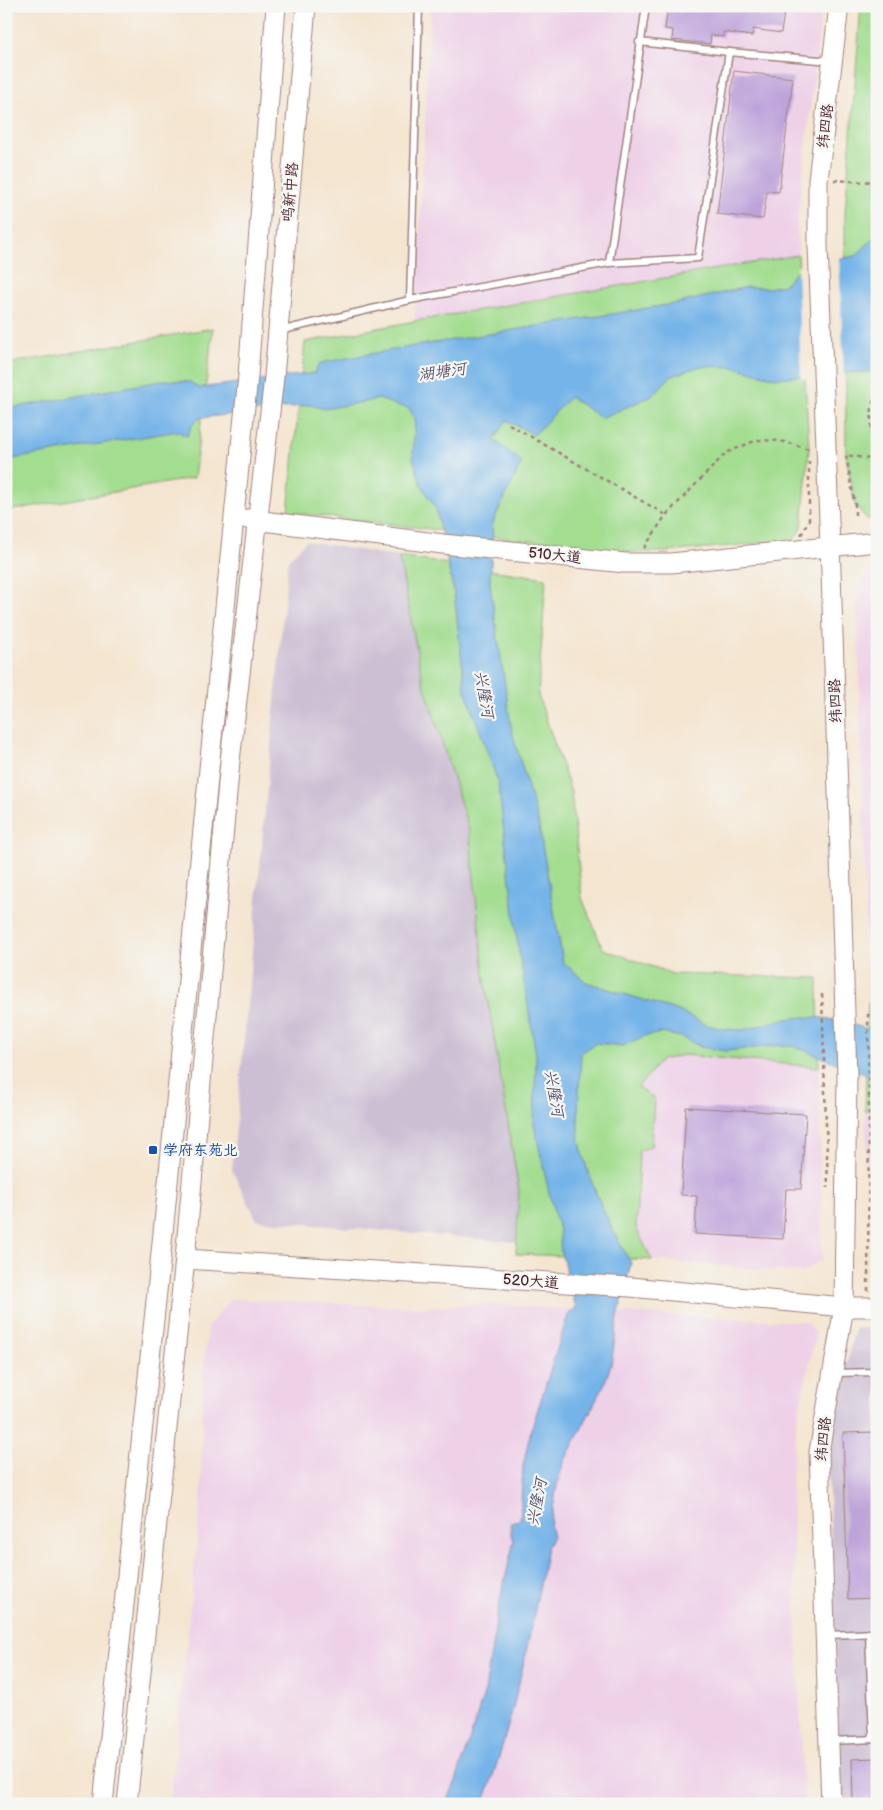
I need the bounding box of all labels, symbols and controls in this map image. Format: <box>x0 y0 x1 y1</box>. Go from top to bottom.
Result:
street label: 纬四路 <box>813 103 838 150</box>
street label: 鸣新中路 <box>278 161 303 223</box>
water label: 湖塘河 <box>417 359 470 385</box>
street label: 510大道 <box>527 543 582 568</box>
water label: 兴隆河 <box>470 669 498 722</box>
street label: 纬四路 <box>825 678 846 724</box>
water label: 兴隆河 <box>540 1068 568 1121</box>
place label: 学府东苑北 <box>163 1141 238 1160</box>
marker: 学府东苑北 <box>147 1144 159 1156</box>
street label: 520大道 <box>502 1270 560 1293</box>
street label: 纬四路 <box>812 1416 835 1462</box>
water label: 兴隆河 <box>524 1474 552 1528</box>

